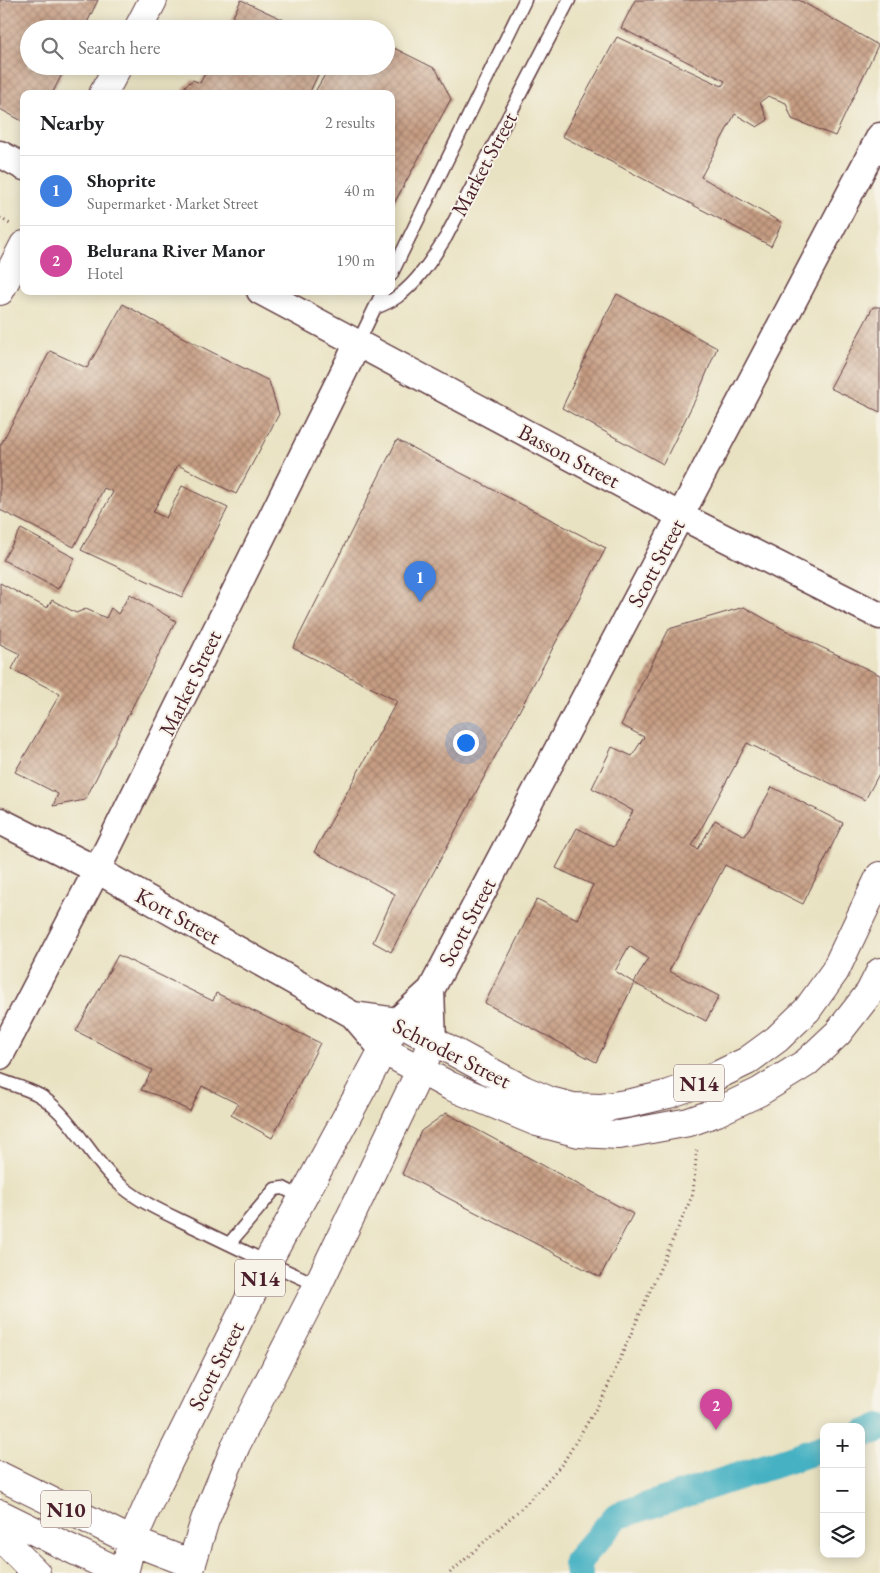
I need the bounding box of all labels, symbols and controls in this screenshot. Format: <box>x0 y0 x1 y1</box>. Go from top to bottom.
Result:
search box <box>20 20 395 75</box>
icon: search <box>38 34 66 62</box>
text: Search here <box>78 35 160 60</box>
street label: Market Street <box>444 107 524 221</box>
text: Nearby <box>40 109 104 136</box>
text: 2 results <box>325 112 375 133</box>
text: Shoprite <box>87 168 156 193</box>
text: 1 <box>52 180 60 201</box>
text: 40 m <box>344 180 375 201</box>
text: Supermarket · Market Street <box>87 193 258 214</box>
text: Belurana River Manor <box>87 238 265 263</box>
text: 2 <box>52 250 60 271</box>
text: 190 m <box>336 250 375 271</box>
text: Hotel <box>87 263 123 284</box>
street label: Basson Street <box>513 417 625 495</box>
street label: Scott Street <box>621 514 691 612</box>
pin: 1 <box>404 561 436 602</box>
street label: Market Street <box>152 625 228 741</box>
your location <box>453 730 479 756</box>
street label: Scott Street <box>432 873 502 971</box>
street label: Kort Street <box>130 881 226 951</box>
street label: Schroder Street <box>388 1011 516 1095</box>
road number: N14 <box>674 1064 724 1102</box>
road number: N14 <box>235 1260 285 1296</box>
street label: Scott Street <box>181 1316 251 1415</box>
pin: 2 <box>700 1389 732 1430</box>
map controls <box>820 1423 865 1558</box>
button: + <box>820 1423 865 1468</box>
button: − <box>820 1468 865 1513</box>
road number: N10 <box>41 1490 91 1528</box>
button: layers <box>820 1513 865 1558</box>

